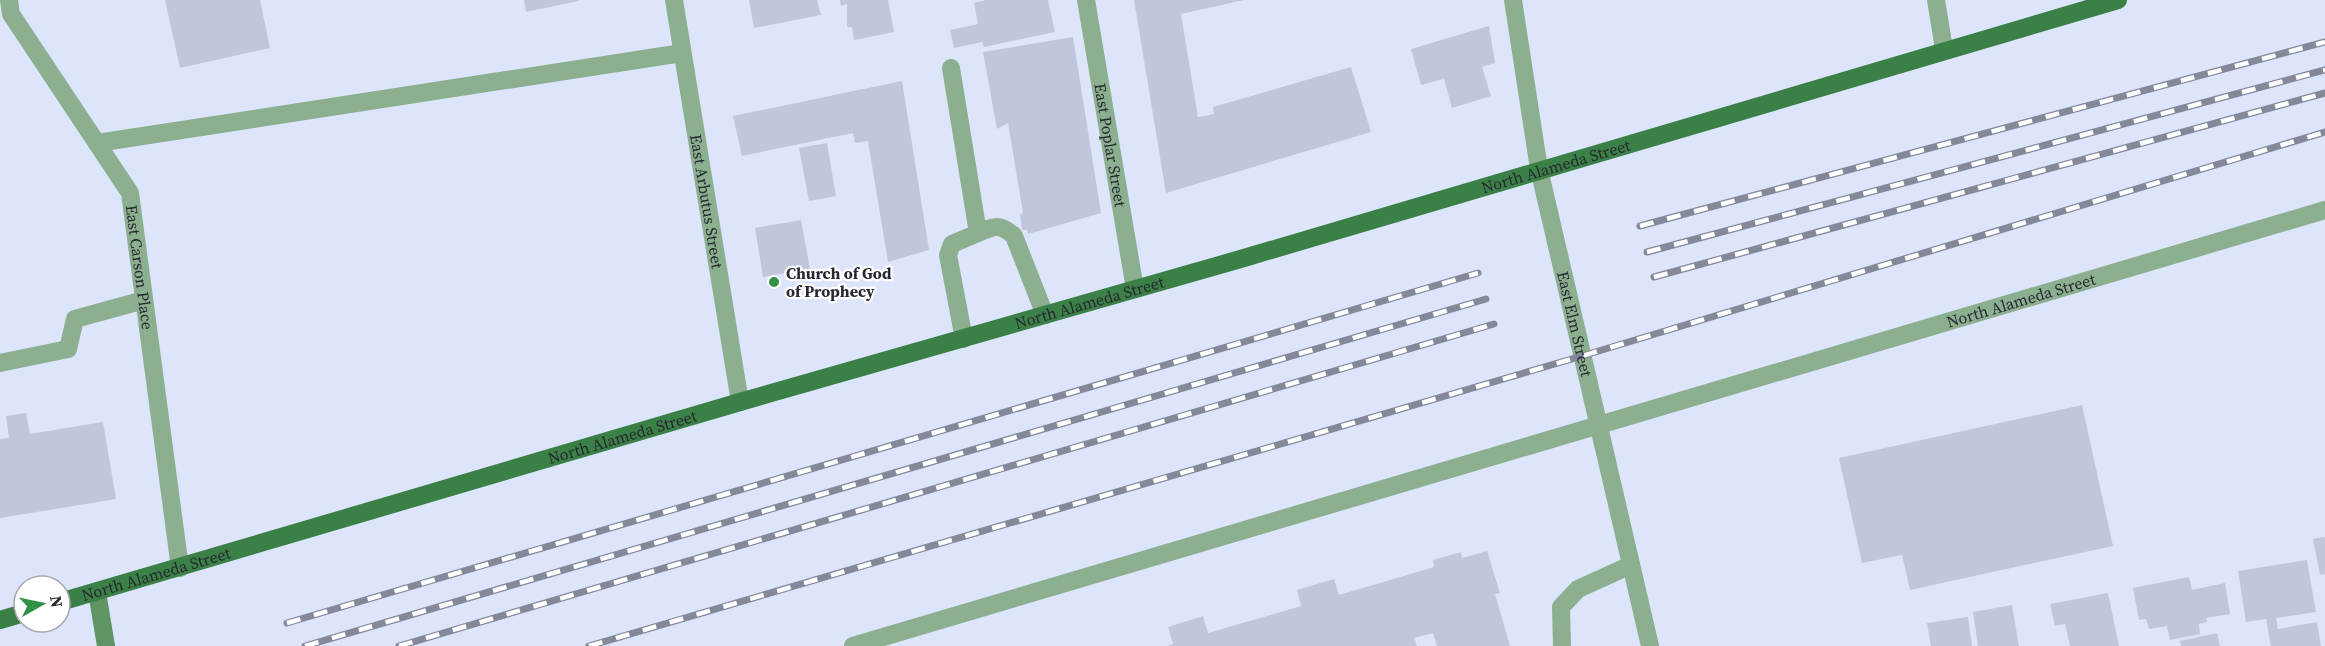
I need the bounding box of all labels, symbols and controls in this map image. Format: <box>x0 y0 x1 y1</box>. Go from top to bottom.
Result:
street label: East Poplar Street <box>1089 81 1132 209</box>
street label: East Arbutus Street <box>685 132 729 271</box>
street label: North Alameda Street <box>1479 133 1634 198</box>
street label: East Carson Place <box>121 203 159 331</box>
place label: Church of God of Prophecy <box>786 262 892 302</box>
street label: North Alameda Street <box>1944 267 2099 333</box>
street label: East Elm Street <box>1552 269 1598 380</box>
street label: North Alameda Street <box>1012 270 1167 334</box>
marker: Church of God of Prophecy <box>767 275 781 289</box>
street label: North Alameda Street <box>545 404 700 469</box>
street label: North Alameda Street <box>79 541 234 606</box>
north arrow <box>12 574 72 634</box>
text: N <box>45 594 69 609</box>

